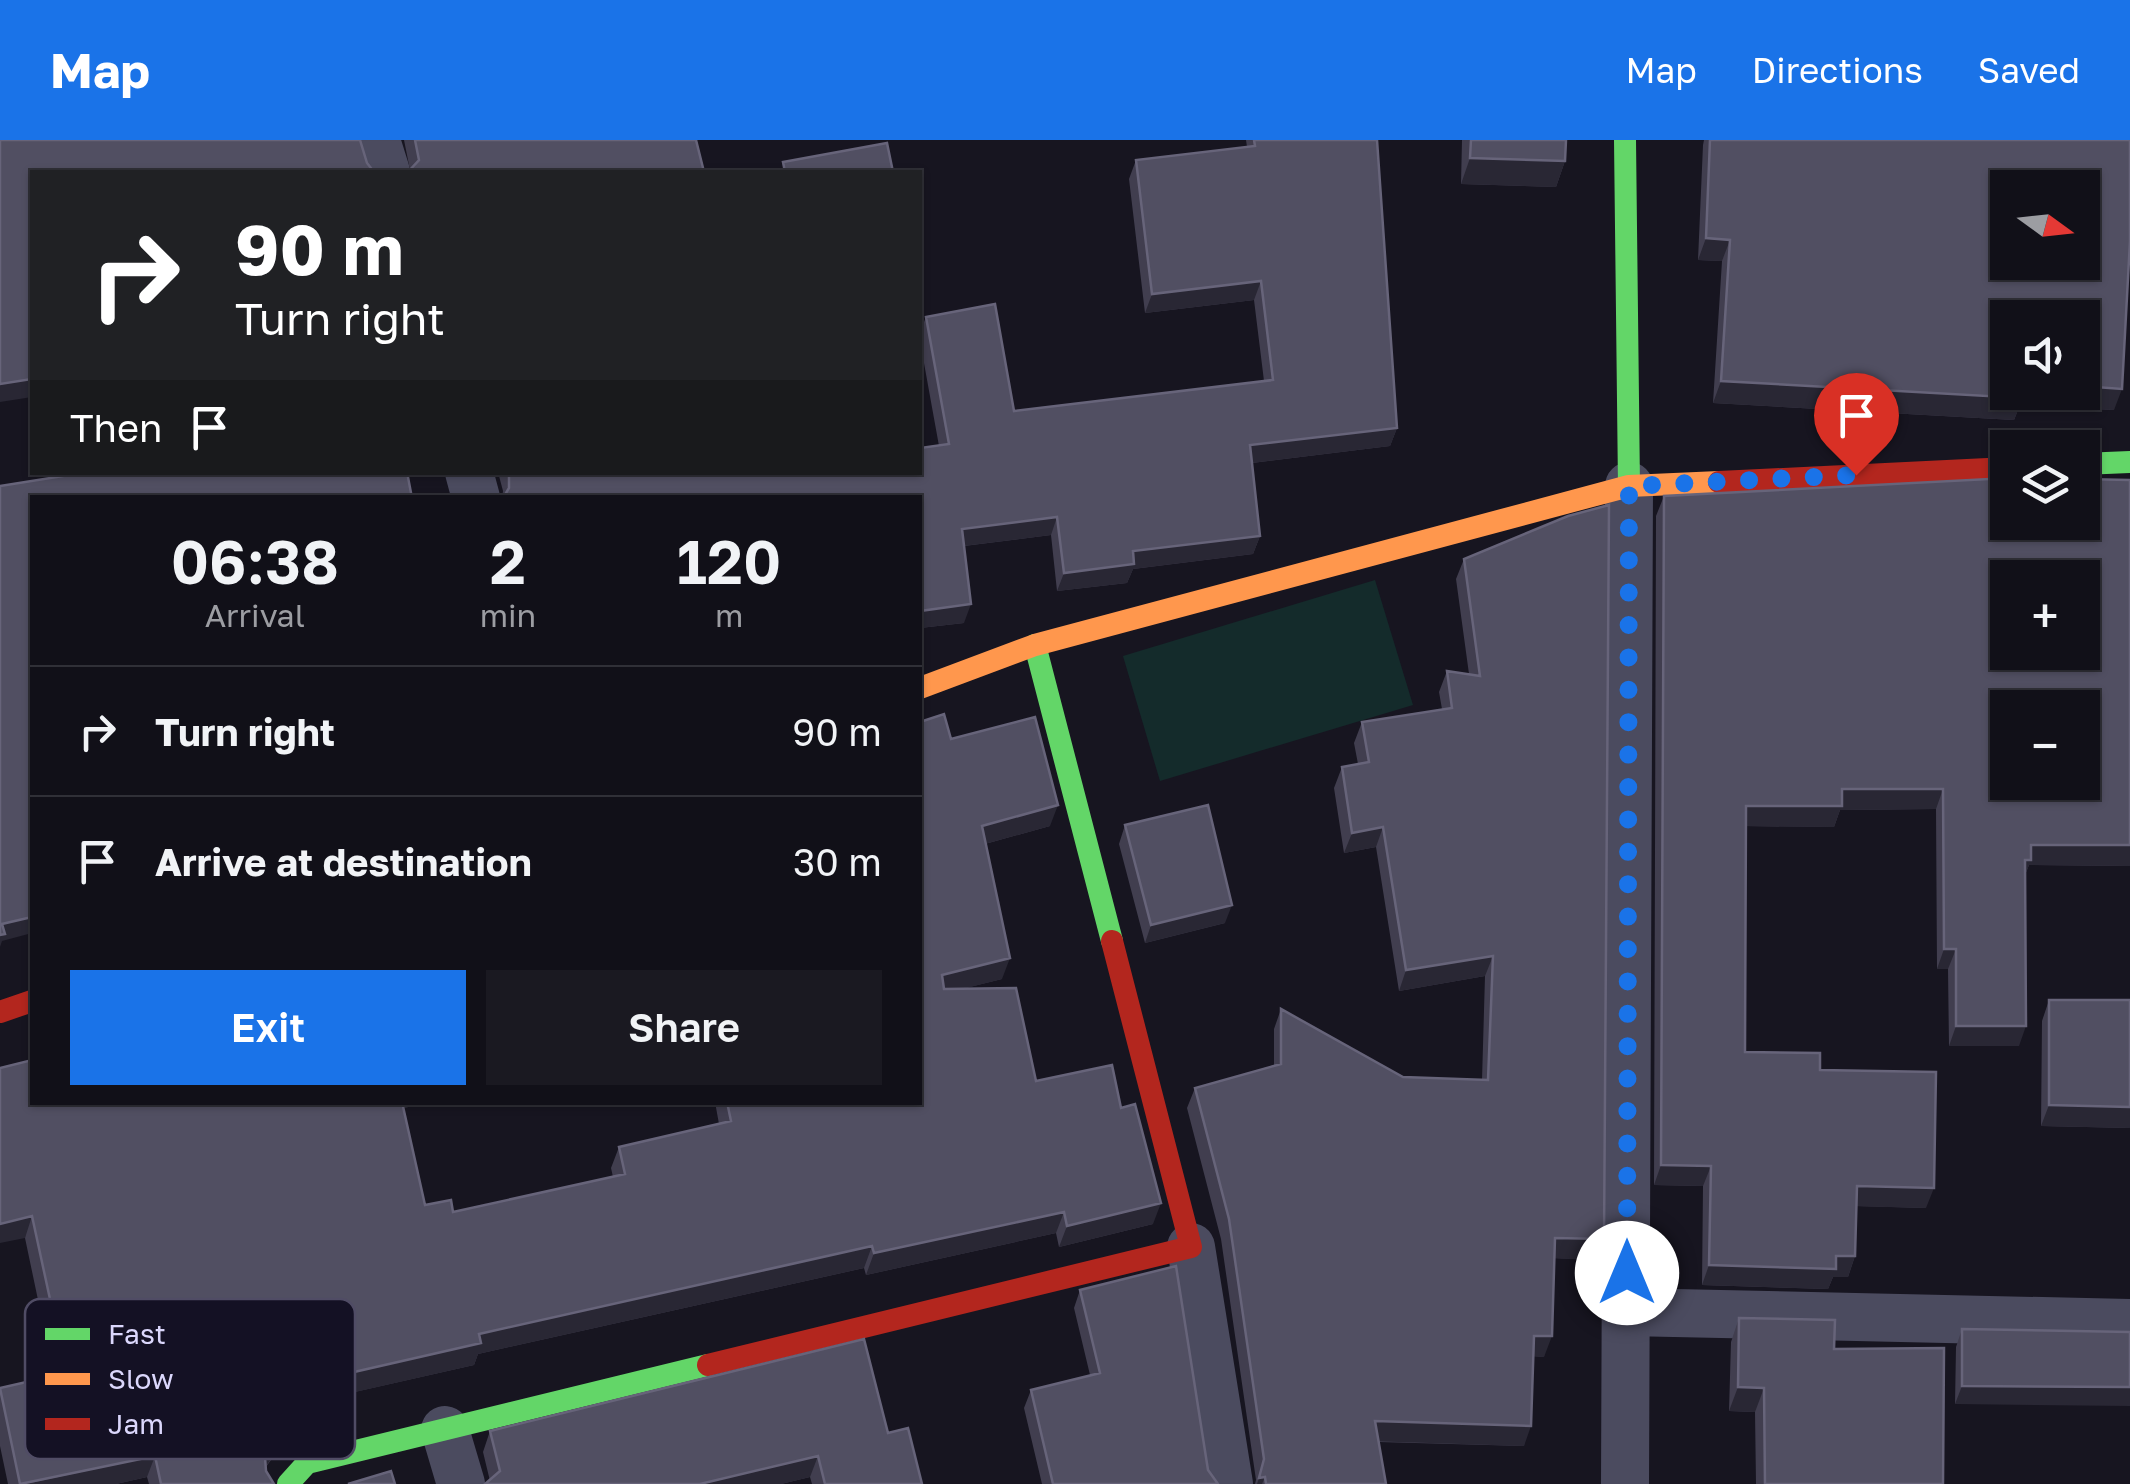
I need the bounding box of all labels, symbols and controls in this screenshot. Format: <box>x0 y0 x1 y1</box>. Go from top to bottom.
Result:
text: Map <box>50 41 150 99</box>
text: Map <box>1625 49 1697 91</box>
text: Directions <box>1752 49 1923 91</box>
text: Saved <box>1978 49 2080 91</box>
north arrow <box>1990 170 2100 280</box>
map controls <box>1990 170 2100 800</box>
text: 90 m <box>235 206 404 290</box>
icon: right <box>70 210 200 340</box>
text: Turn right <box>235 291 445 345</box>
button: sound <box>1990 300 2100 410</box>
pin <box>1814 373 1899 476</box>
icon: arrive <box>1829 388 1884 443</box>
icon: arrive <box>182 400 237 455</box>
text: Then <box>70 405 162 450</box>
button: layers <box>1990 430 2100 540</box>
text: 06:38 <box>171 525 339 597</box>
text: 2 <box>490 525 526 597</box>
text: 120 <box>677 525 781 597</box>
button: + <box>1990 560 2100 670</box>
text: Arrival <box>205 596 305 634</box>
text: min <box>480 596 536 634</box>
text: m <box>715 596 743 634</box>
button: − <box>1990 690 2100 800</box>
icon: right <box>70 704 125 759</box>
text: Turn right <box>155 709 335 754</box>
text: 90 m <box>792 709 882 754</box>
icon: arrive <box>70 834 125 889</box>
text: Arrive at destination <box>155 839 532 884</box>
text: 30 m <box>793 839 882 884</box>
button: Exit <box>70 970 466 1085</box>
button: Share <box>486 970 882 1085</box>
position arrow <box>1575 1221 1679 1325</box>
legend <box>25 1299 355 1459</box>
text: Fast <box>108 1317 166 1350</box>
text: Slow <box>108 1362 174 1395</box>
text: Jam <box>108 1407 164 1440</box>

